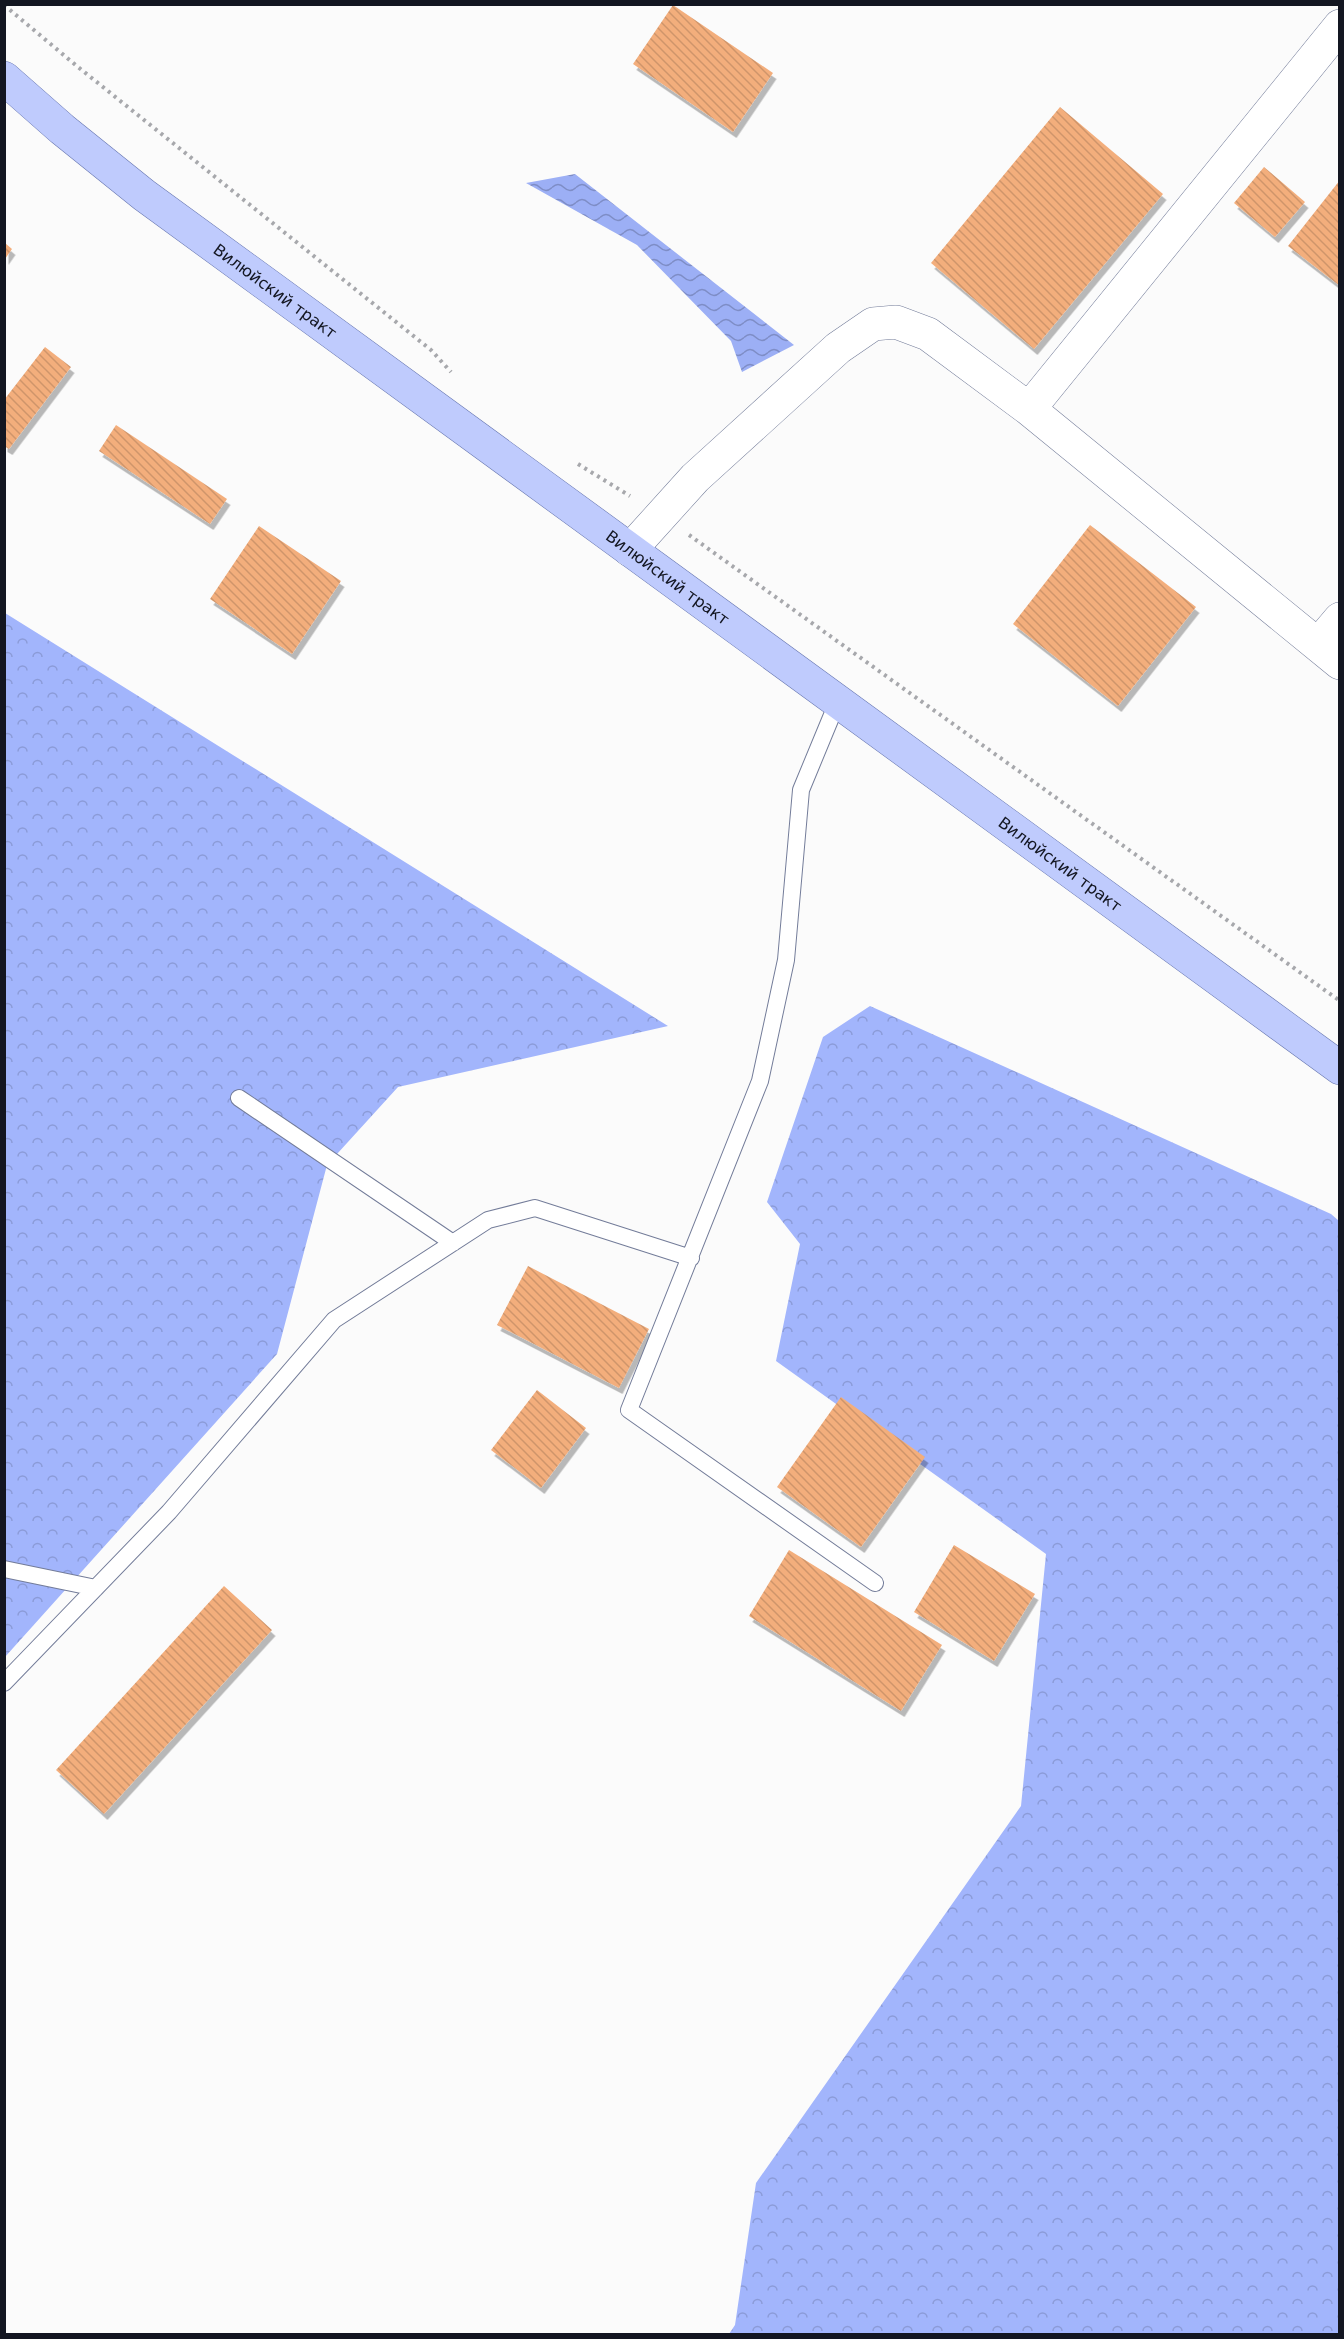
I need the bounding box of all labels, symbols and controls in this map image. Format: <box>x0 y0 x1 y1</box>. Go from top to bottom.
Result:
street label: Вилюйский тракт <box>210 240 340 343</box>
street label: Вилюйский тракт <box>602 526 733 629</box>
street label: Вилюйский тракт <box>995 813 1126 916</box>

